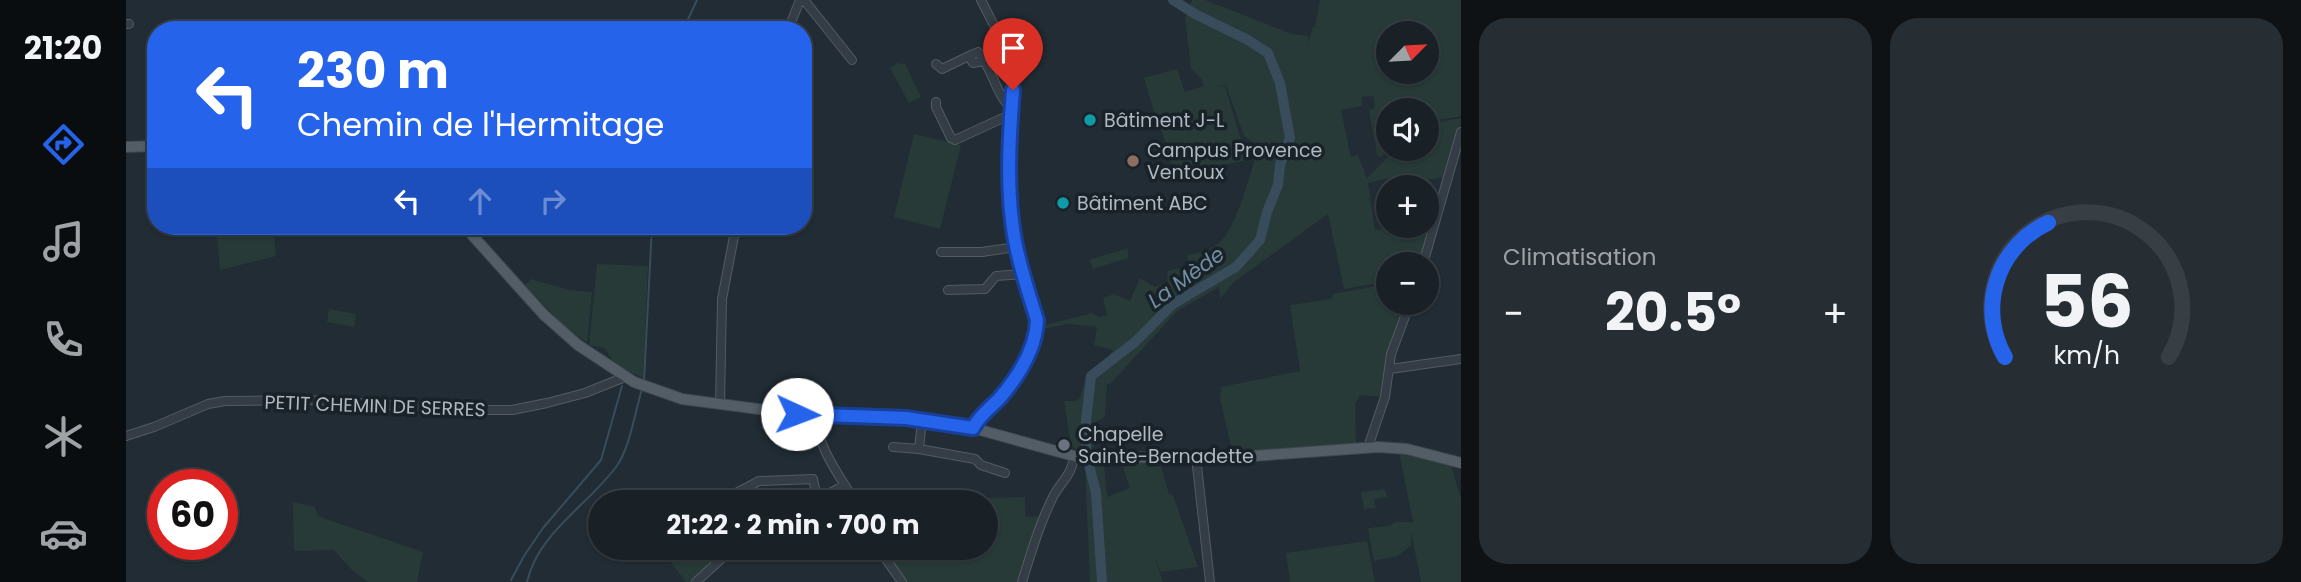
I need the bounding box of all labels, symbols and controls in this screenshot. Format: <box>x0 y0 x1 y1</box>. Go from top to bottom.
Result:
pin <box>983 18 1043 90</box>
north arrow <box>1376 21 1438 84</box>
map controls <box>1376 21 1439 315</box>
text: 21:20 <box>24 25 102 70</box>
icon: arrive <box>994 29 1032 67</box>
text: 230 m <box>297 37 449 105</box>
icon: left <box>182 49 273 140</box>
button: sound <box>1376 98 1439 161</box>
text: Chemin de l'Hermitage <box>297 102 664 147</box>
place label: Bâtiment J-L <box>1104 107 1224 134</box>
marker: Bâtiment J-L <box>1082 112 1098 128</box>
icon: directions <box>39 120 88 169</box>
place label: Campus Provence Ventoux <box>1147 137 1322 186</box>
marker: Campus Provence Ventoux <box>1125 153 1141 169</box>
button: + <box>1376 175 1439 238</box>
icon: left <box>388 182 426 220</box>
icon: ahead <box>461 182 499 220</box>
icon: right <box>534 182 572 220</box>
place label: Bâtiment ABC <box>1077 190 1208 217</box>
marker: Bâtiment ABC <box>1055 195 1071 211</box>
icon: music <box>39 217 88 266</box>
water label: La Mède <box>1142 239 1230 315</box>
text: Climatisation <box>1503 241 1656 273</box>
text: 56 <box>2040 251 2133 352</box>
button: − <box>1376 252 1439 315</box>
text: 20.5° <box>1605 276 1741 349</box>
text: − <box>1503 287 1524 340</box>
text: + <box>1822 287 1848 340</box>
icon: phone <box>39 315 88 364</box>
text: km/h <box>2053 338 2120 373</box>
position arrow <box>760 377 834 451</box>
street label: PETIT CHEMIN DE SERRES <box>264 389 486 423</box>
icon: climate <box>39 412 88 461</box>
place label: Chapelle Sainte-Bernadette <box>1078 421 1254 470</box>
marker: Chapelle Sainte-Bernadette <box>1056 437 1072 453</box>
speed limit sign: 60 <box>147 469 238 560</box>
text: 21:22 · 2 min · 700 m <box>666 507 920 543</box>
icon: car <box>39 509 88 558</box>

